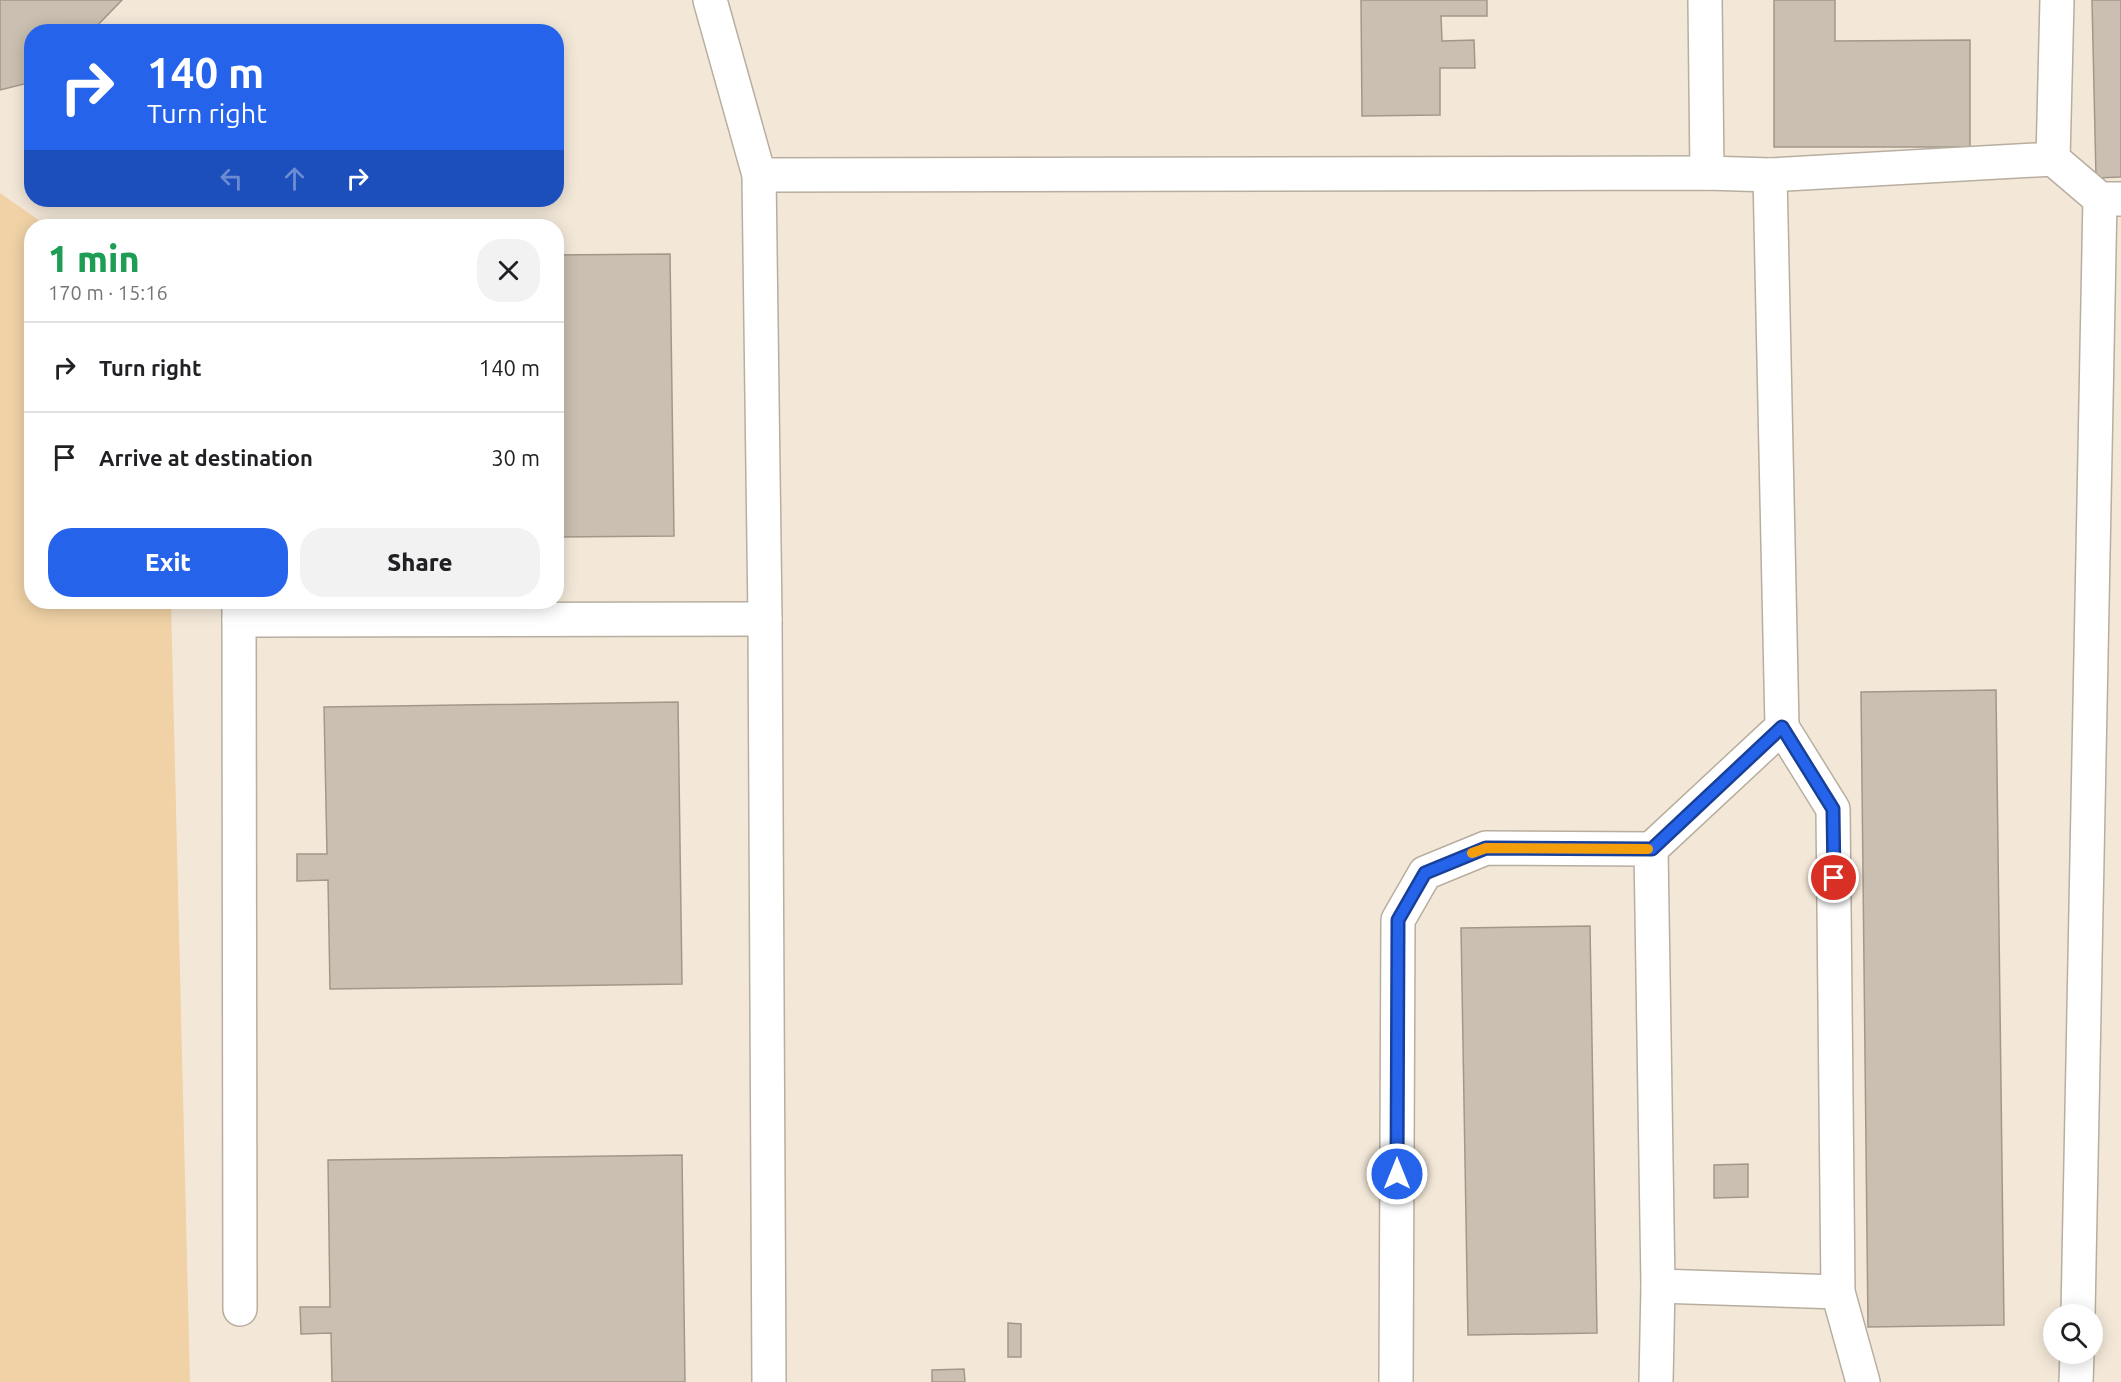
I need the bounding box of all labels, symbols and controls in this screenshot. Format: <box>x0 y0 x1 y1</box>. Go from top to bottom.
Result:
icon: right <box>48 48 126 126</box>
text: 140 m <box>147 49 264 96</box>
text: Turn right <box>147 98 267 128</box>
icon: left <box>215 162 248 195</box>
icon: ahead <box>278 162 311 195</box>
icon: right <box>341 162 374 195</box>
text: 1 min <box>48 238 140 279</box>
button: close <box>477 239 540 302</box>
text: 170 m · 15:16 <box>48 281 168 304</box>
icon: right <box>48 351 81 384</box>
text: Turn right <box>99 355 201 380</box>
text: 140 m <box>479 355 540 380</box>
icon: arrive <box>48 441 81 474</box>
text: Arrive at destination <box>99 445 313 470</box>
text: 30 m <box>491 445 540 470</box>
button: Exit <box>48 528 288 597</box>
button: Share <box>300 528 540 597</box>
pin <box>1808 852 1859 903</box>
icon: arrive <box>1817 861 1850 894</box>
position arrow <box>1365 1142 1429 1206</box>
map controls <box>2043 1304 2103 1364</box>
button: search <box>2043 1304 2103 1364</box>

